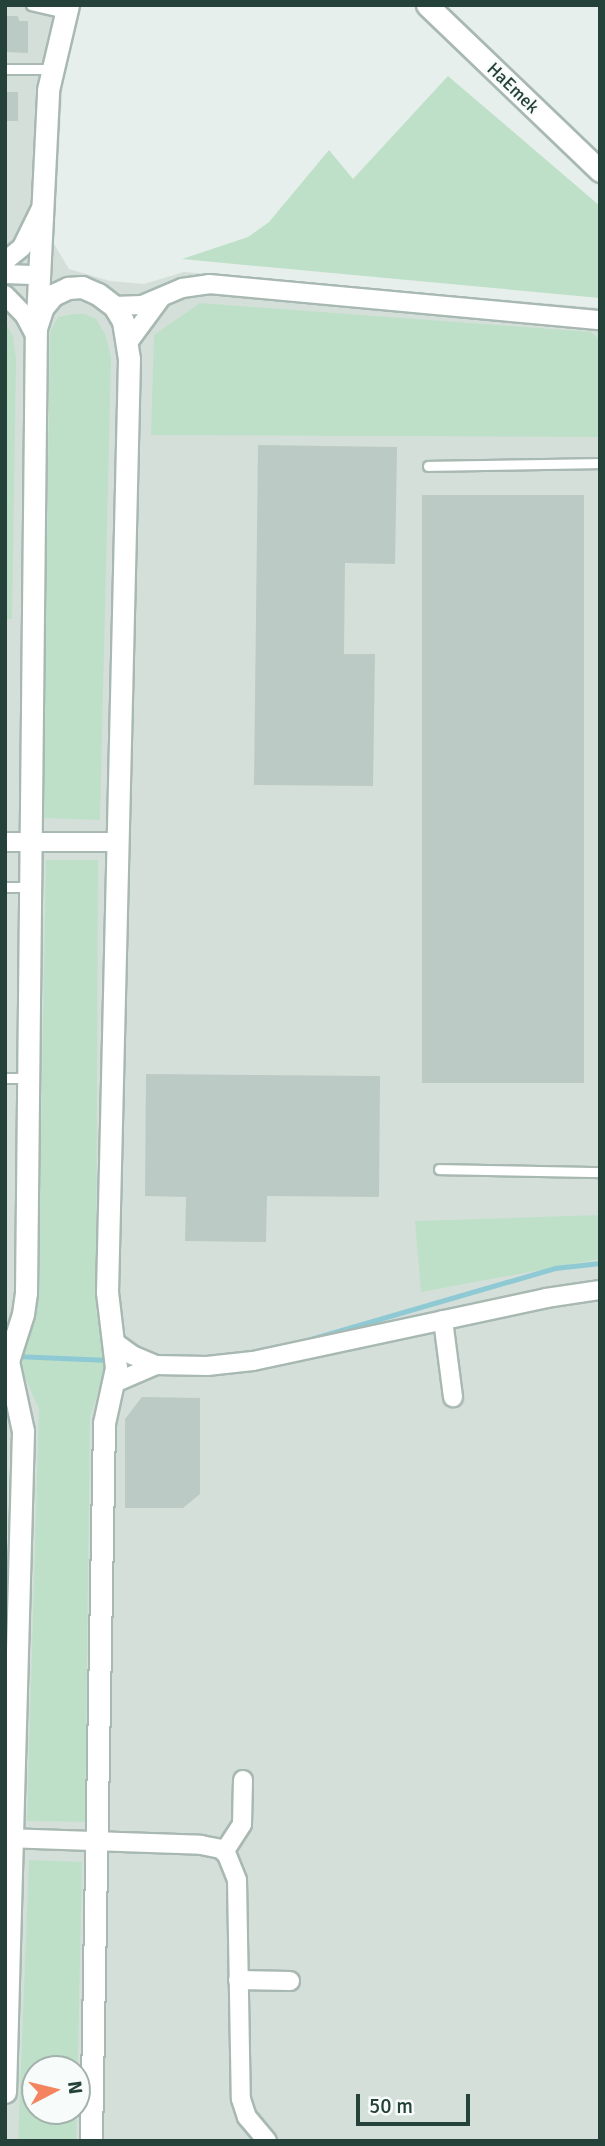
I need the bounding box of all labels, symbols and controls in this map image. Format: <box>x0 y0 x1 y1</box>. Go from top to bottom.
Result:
street label: HaEmek <box>483 58 543 118</box>
north arrow <box>21 2055 91 2125</box>
text: N <box>62 2080 88 2096</box>
scale bar <box>360 2080 474 2124</box>
text: 50 m <box>369 2093 413 2119</box>

